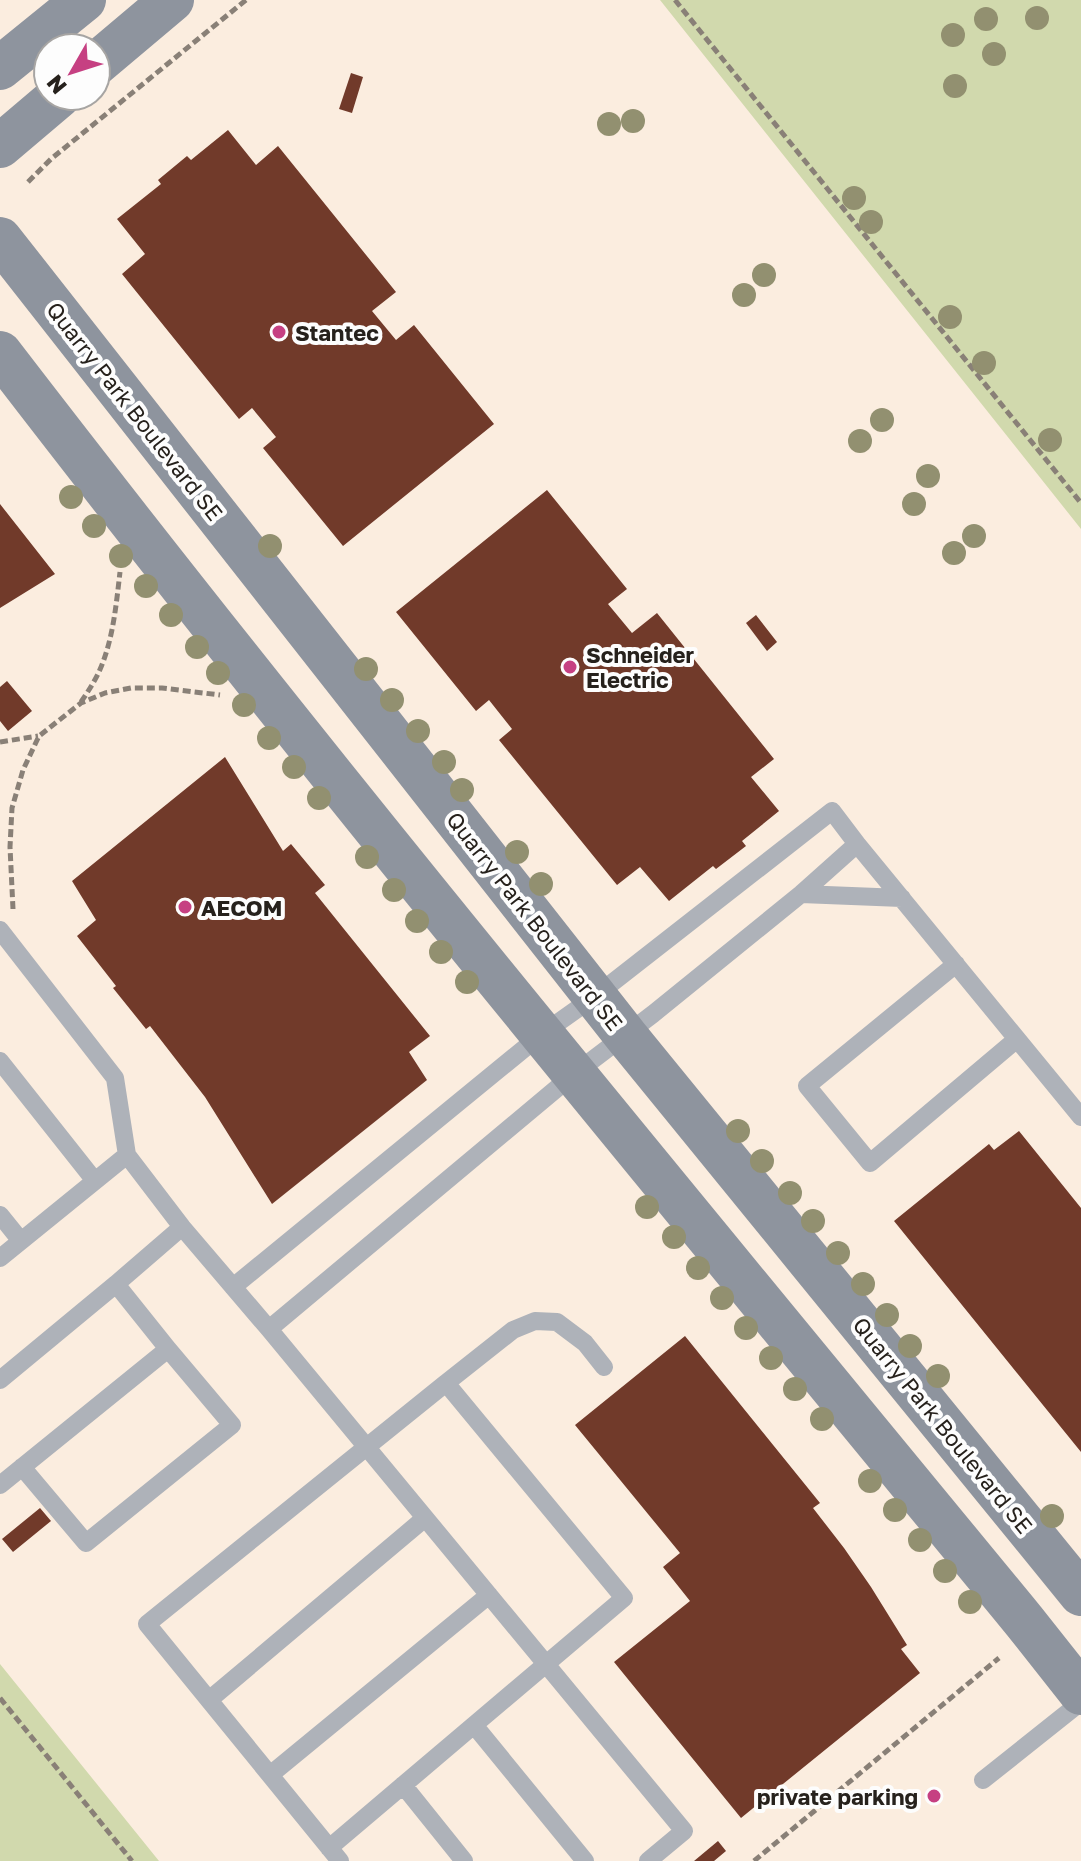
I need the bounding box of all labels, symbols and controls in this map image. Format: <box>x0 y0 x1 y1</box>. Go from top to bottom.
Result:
north arrow <box>32 32 112 112</box>
text: N <box>40 70 72 100</box>
street label: Quarry Park Boulevard SE <box>41 296 229 526</box>
place label: Stantec <box>295 319 379 346</box>
marker: Stantec <box>270 323 288 341</box>
place label: Schneider Electric <box>586 641 695 693</box>
marker: Schneider Electric <box>561 658 579 676</box>
street label: Quarry Park Boulevard SE <box>441 806 629 1036</box>
place label: AECOM <box>201 894 282 921</box>
marker: AECOM <box>176 898 194 916</box>
street label: Quarry Park Boulevard SE <box>847 1312 1039 1538</box>
place label: private parking <box>757 1783 918 1810</box>
marker: private parking <box>925 1787 943 1805</box>

